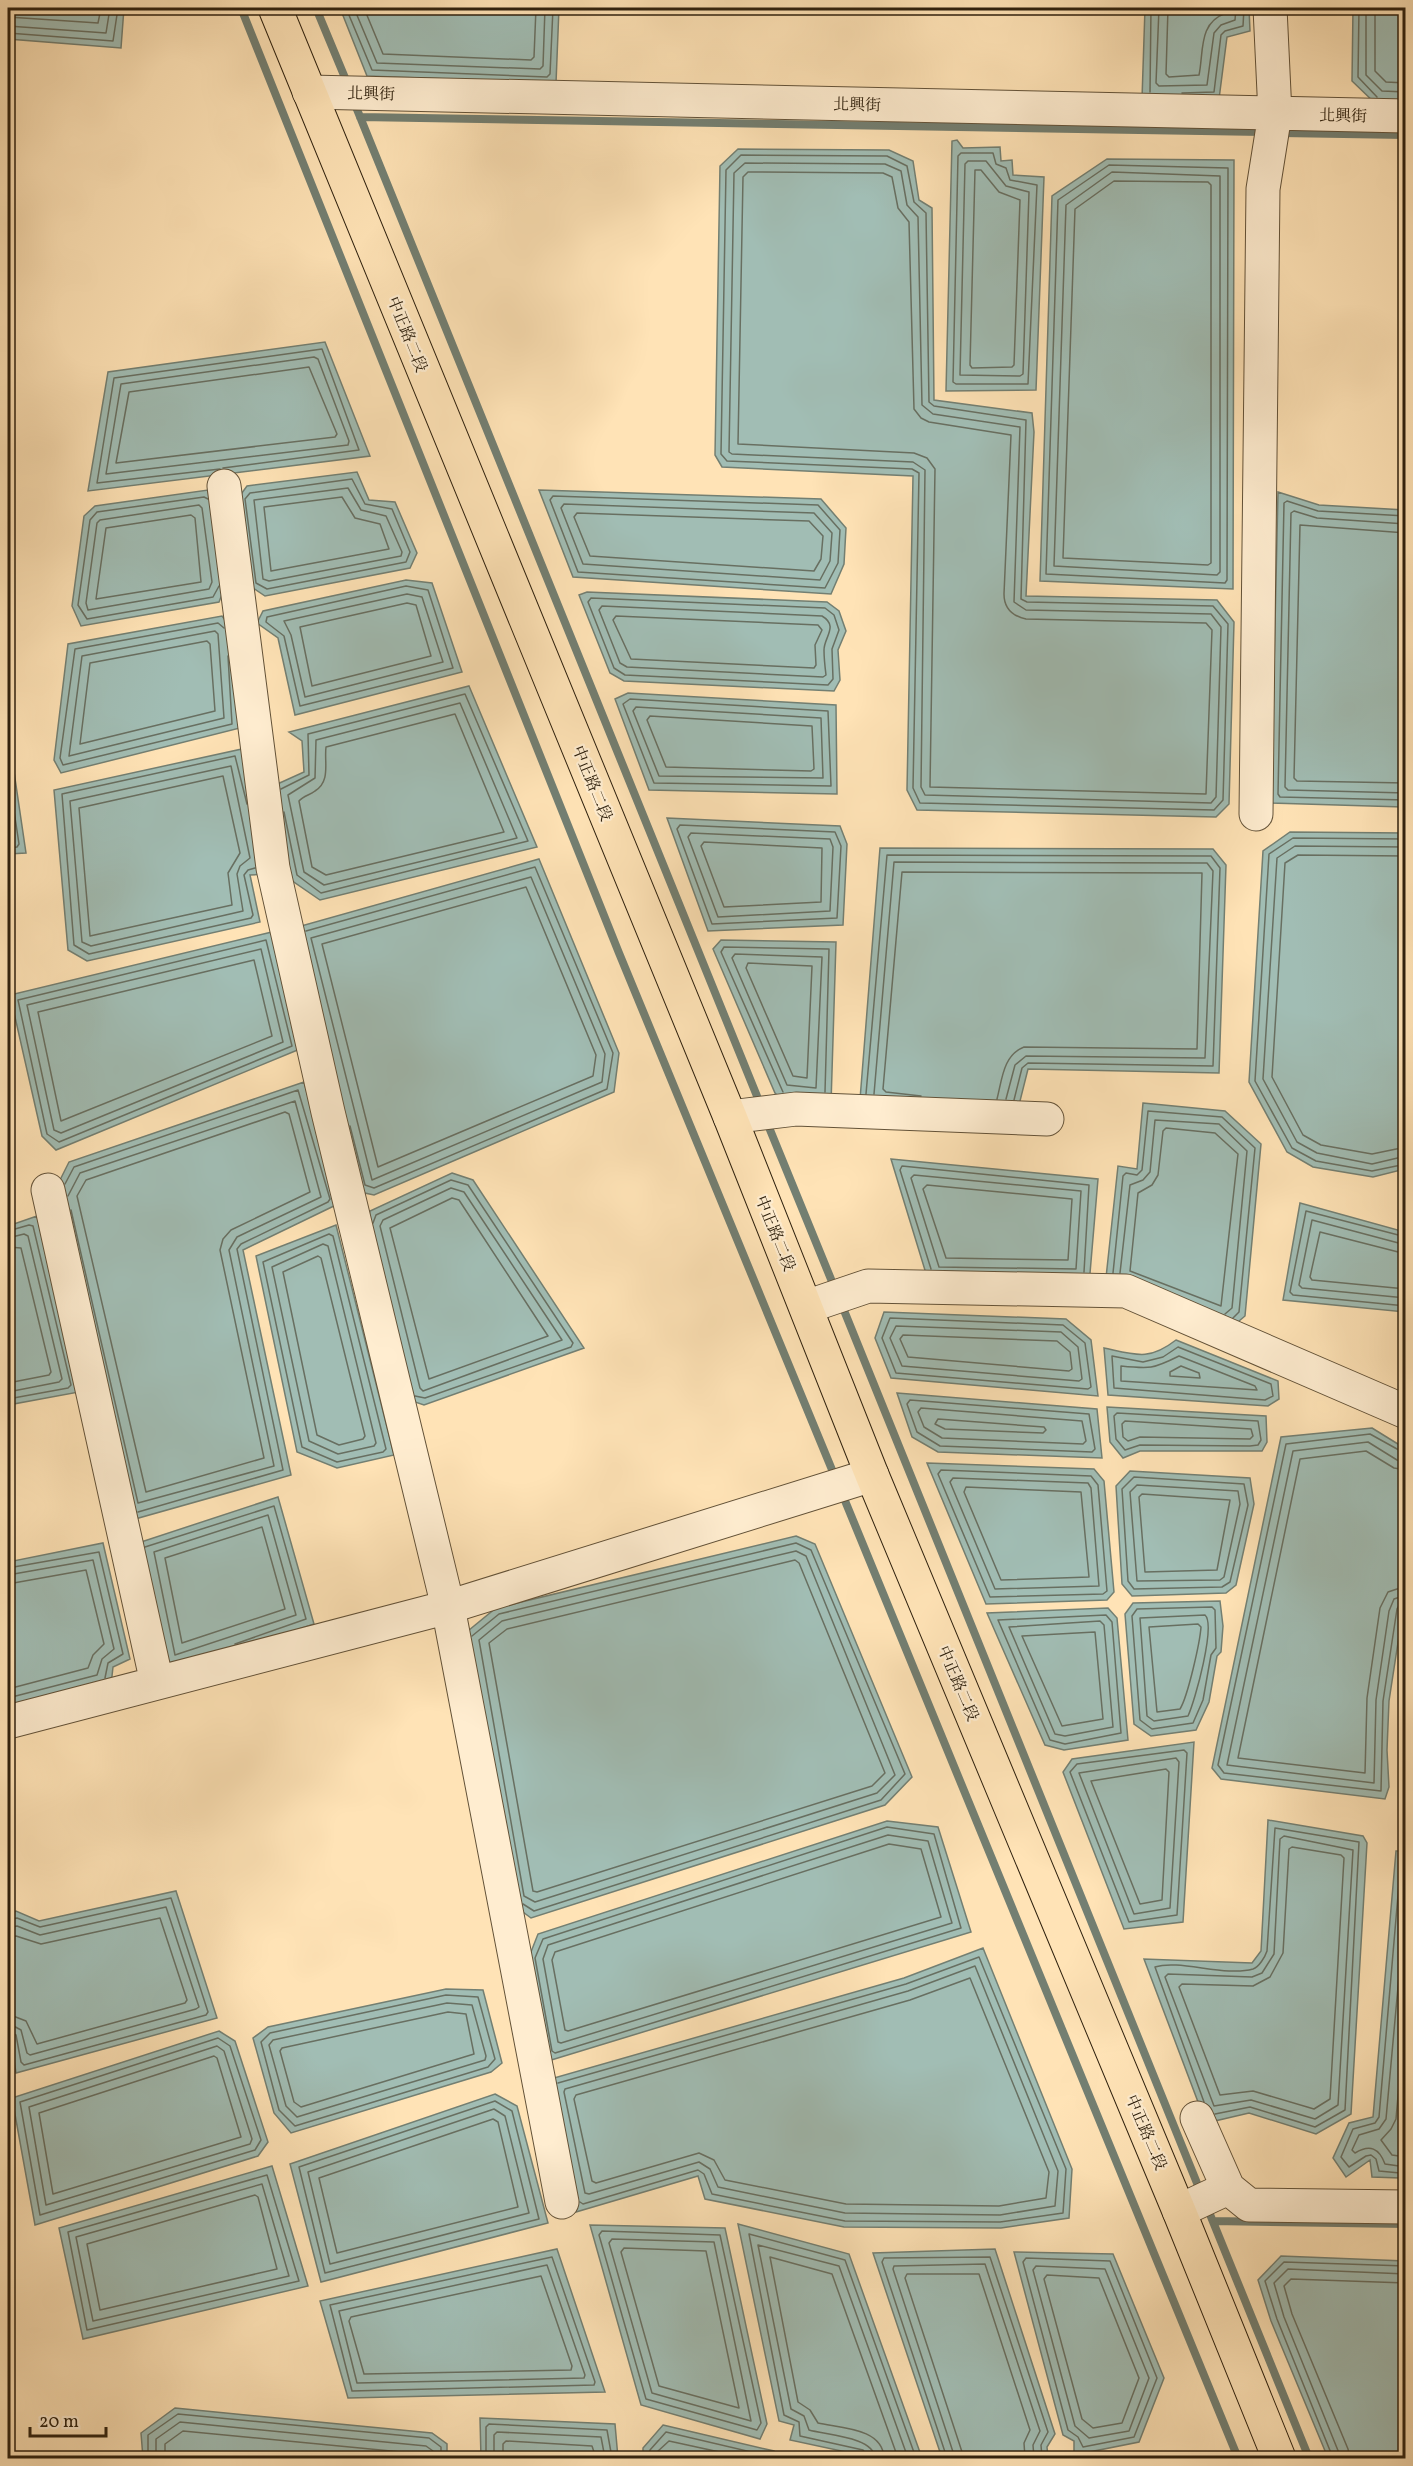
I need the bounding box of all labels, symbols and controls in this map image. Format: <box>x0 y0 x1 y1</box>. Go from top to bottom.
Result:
street label: 北興街 <box>347 84 395 106</box>
street label: 北興街 <box>833 95 881 117</box>
street label: 北興街 <box>1319 106 1367 128</box>
street label: 中正路二段 <box>381 294 431 376</box>
street label: 中正路二段 <box>566 743 616 825</box>
street label: 中正路二段 <box>749 1193 799 1275</box>
street label: 中正路二段 <box>931 1643 983 1725</box>
street label: 中正路二段 <box>1119 2092 1171 2174</box>
scale bar <box>30 2400 106 2438</box>
text: 20 m <box>39 2410 79 2435</box>

